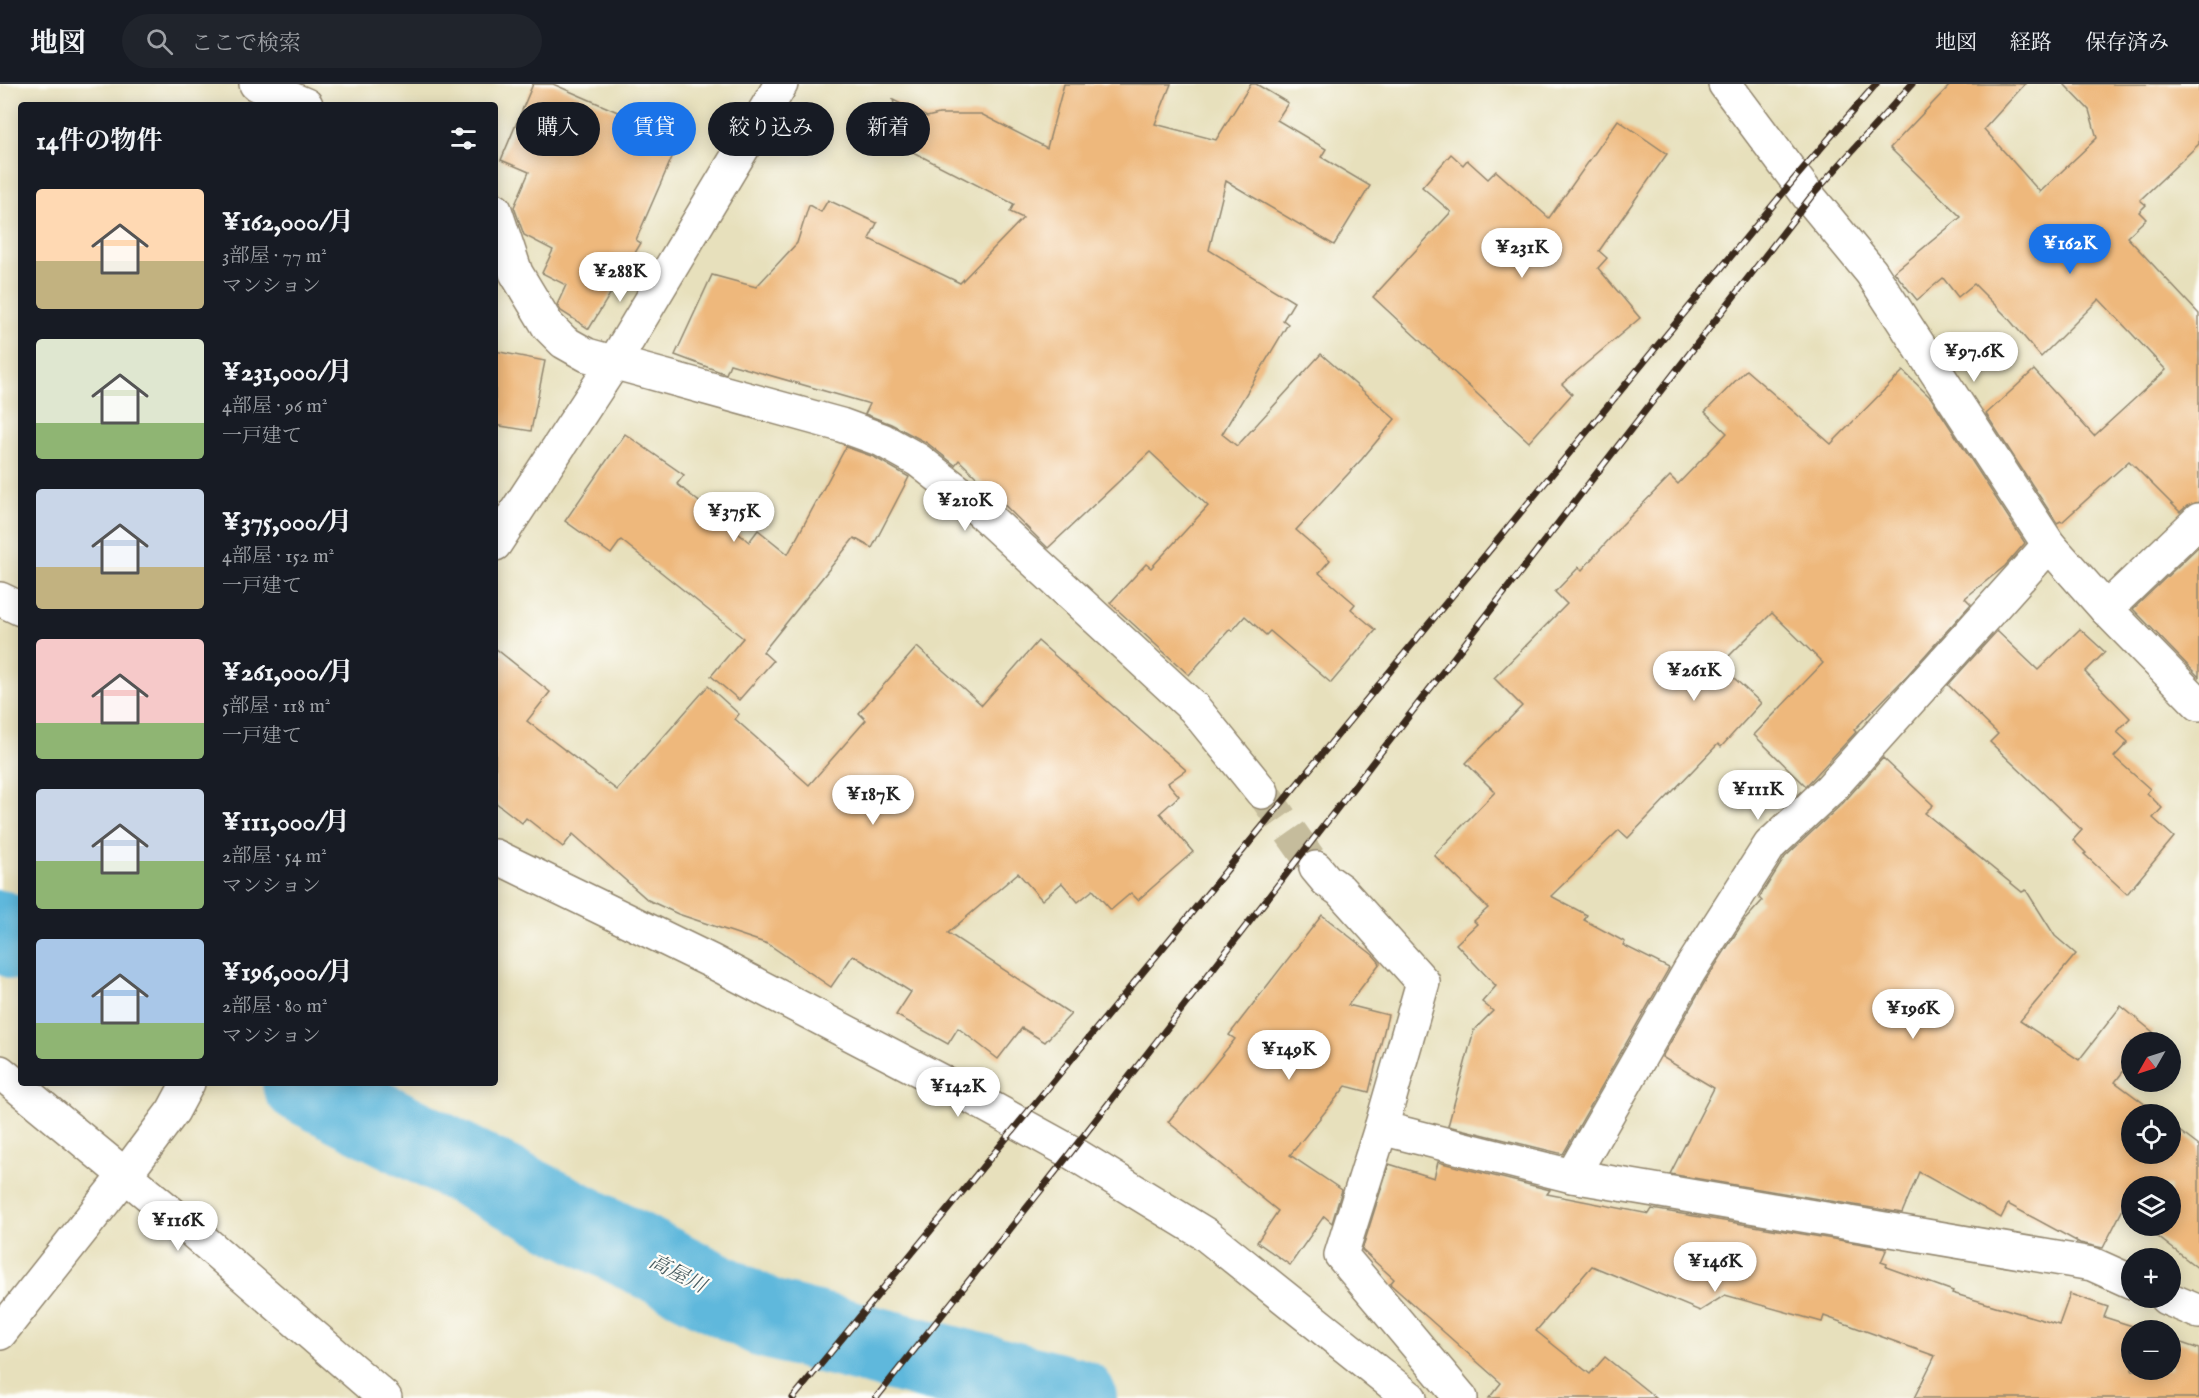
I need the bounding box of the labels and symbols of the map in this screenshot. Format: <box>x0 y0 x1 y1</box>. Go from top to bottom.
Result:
pin: ¥162K <box>2028 224 2112 275</box>
pin: ¥231K <box>1480 228 1564 279</box>
pin: ¥288K <box>578 252 662 303</box>
pin: ¥97.6K <box>1925 332 2023 383</box>
pin: ¥210K <box>923 481 1007 532</box>
pin: ¥375K <box>692 492 776 543</box>
pin: ¥261K <box>1652 651 1736 702</box>
pin: ¥111K <box>1716 770 1800 821</box>
pin: ¥187K <box>831 775 915 826</box>
pin: ¥196K <box>1871 989 1955 1040</box>
pin: ¥149K <box>1247 1030 1331 1081</box>
north arrow <box>2121 1032 2181 1092</box>
pin: ¥142K <box>916 1067 1000 1118</box>
pin: ¥116K <box>136 1201 220 1252</box>
pin: ¥146K <box>1673 1242 1757 1293</box>
water label: 高屋川 <box>645 1250 712 1300</box>

